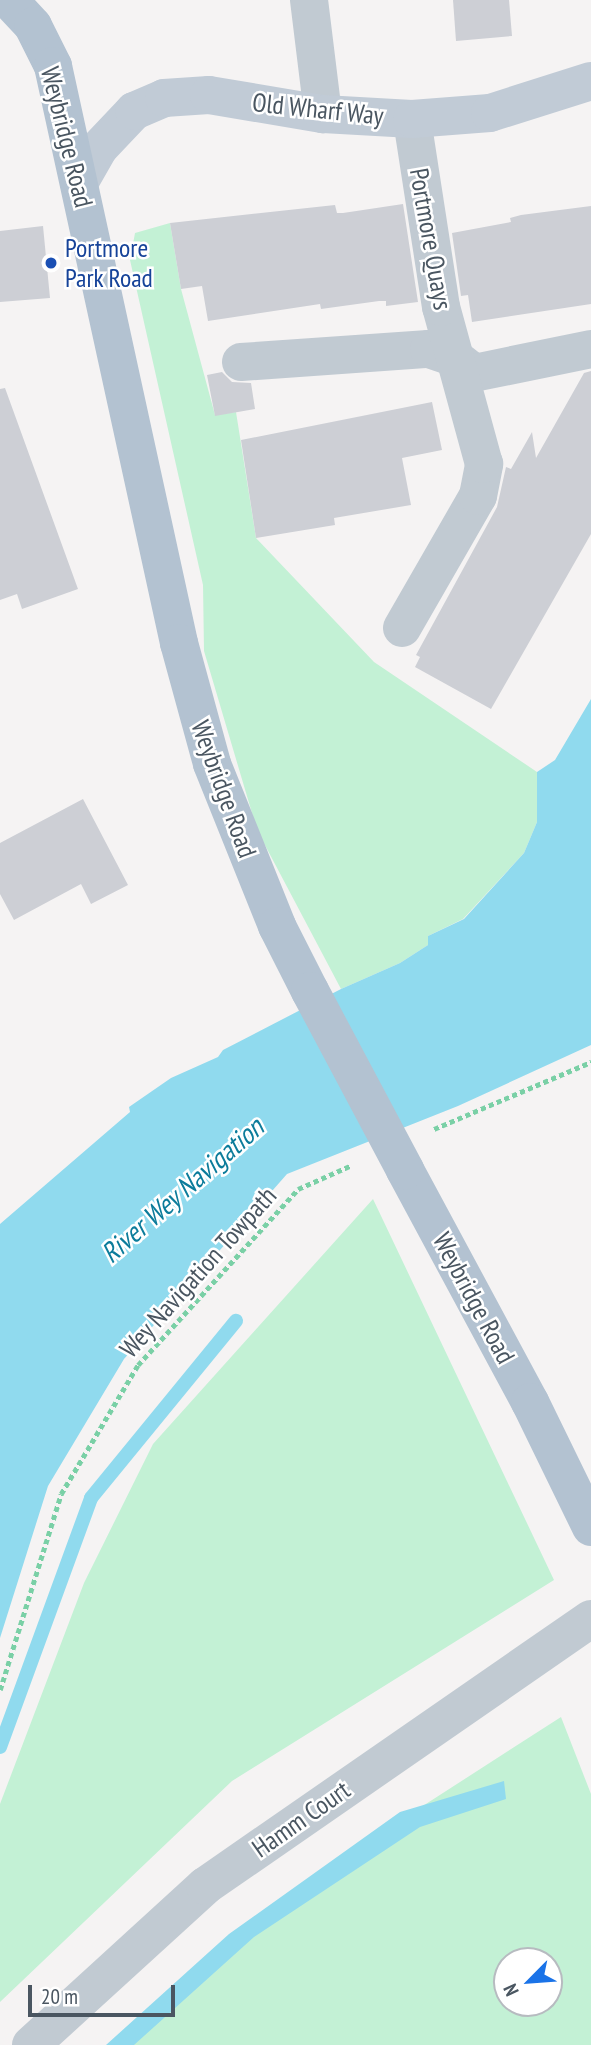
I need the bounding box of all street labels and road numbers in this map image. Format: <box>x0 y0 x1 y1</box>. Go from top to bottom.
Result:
street label: Weybridge Road <box>34 63 100 211</box>
street label: Old Wharf Way <box>250 87 386 131</box>
street label: Portmore Quays <box>403 166 459 312</box>
street label: Weybridge Road <box>185 716 263 862</box>
street label: Wey Navigation Towpath <box>113 1180 283 1364</box>
street label: Weybridge Road <box>426 1227 522 1369</box>
street label: Hamm Court <box>246 1774 356 1864</box>

